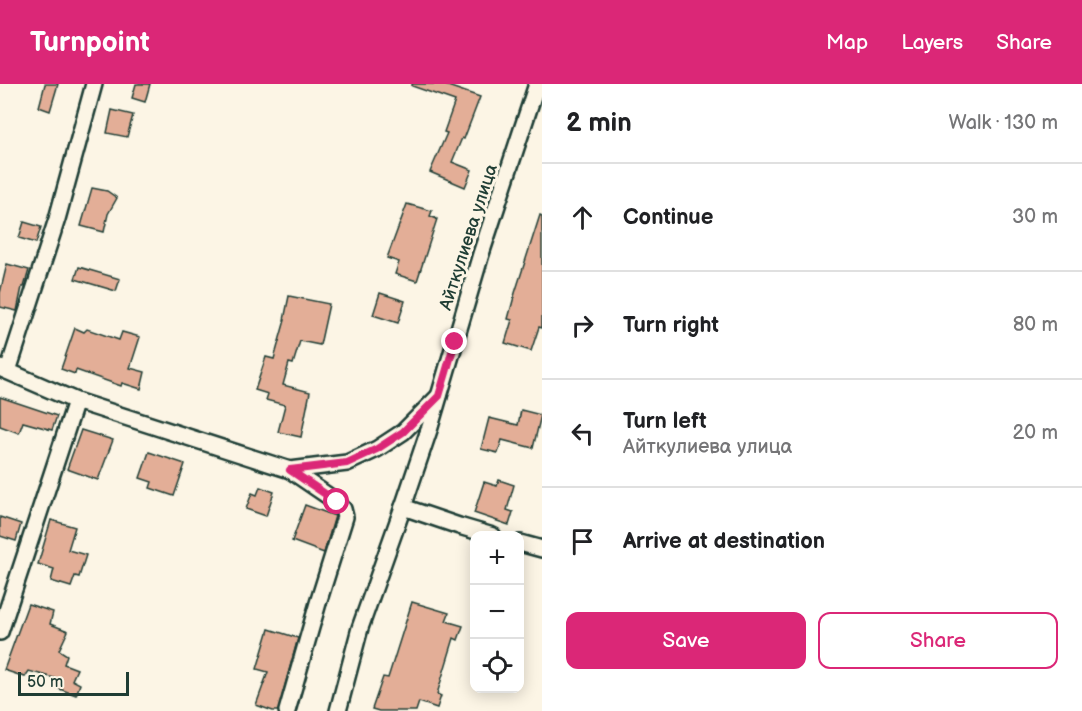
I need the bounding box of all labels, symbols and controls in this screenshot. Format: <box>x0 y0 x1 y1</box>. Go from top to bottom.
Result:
text: Turnpoint <box>30 26 150 59</box>
text: Map <box>826 30 868 55</box>
text: Layers <box>901 30 963 55</box>
text: Share <box>996 30 1052 55</box>
text: 2 min <box>566 108 632 139</box>
text: Walk · 130 m <box>949 111 1058 135</box>
street label: Айткулиева улица <box>435 161 502 314</box>
icon: ahead <box>566 201 599 234</box>
text: Continue <box>623 204 713 231</box>
text: 30 m <box>1012 205 1058 229</box>
icon: right <box>566 309 599 342</box>
text: Turn right <box>623 312 719 339</box>
text: 80 m <box>1013 313 1058 337</box>
route end <box>441 328 467 354</box>
text: Turn left <box>623 408 707 435</box>
icon: left <box>566 417 599 450</box>
text: 20 m <box>1013 421 1058 445</box>
text: Айткулиева улица <box>623 435 792 459</box>
route start <box>323 488 349 514</box>
icon: arrive <box>566 525 599 558</box>
text: Arrive at destination <box>623 528 825 555</box>
map controls <box>470 531 524 693</box>
button: + <box>470 531 524 585</box>
button: − <box>470 585 524 639</box>
button: Save <box>566 612 806 669</box>
button: Share <box>818 612 1058 669</box>
button: locate <box>470 639 524 693</box>
scale bar <box>18 669 129 696</box>
text: 50 m <box>27 673 63 692</box>

